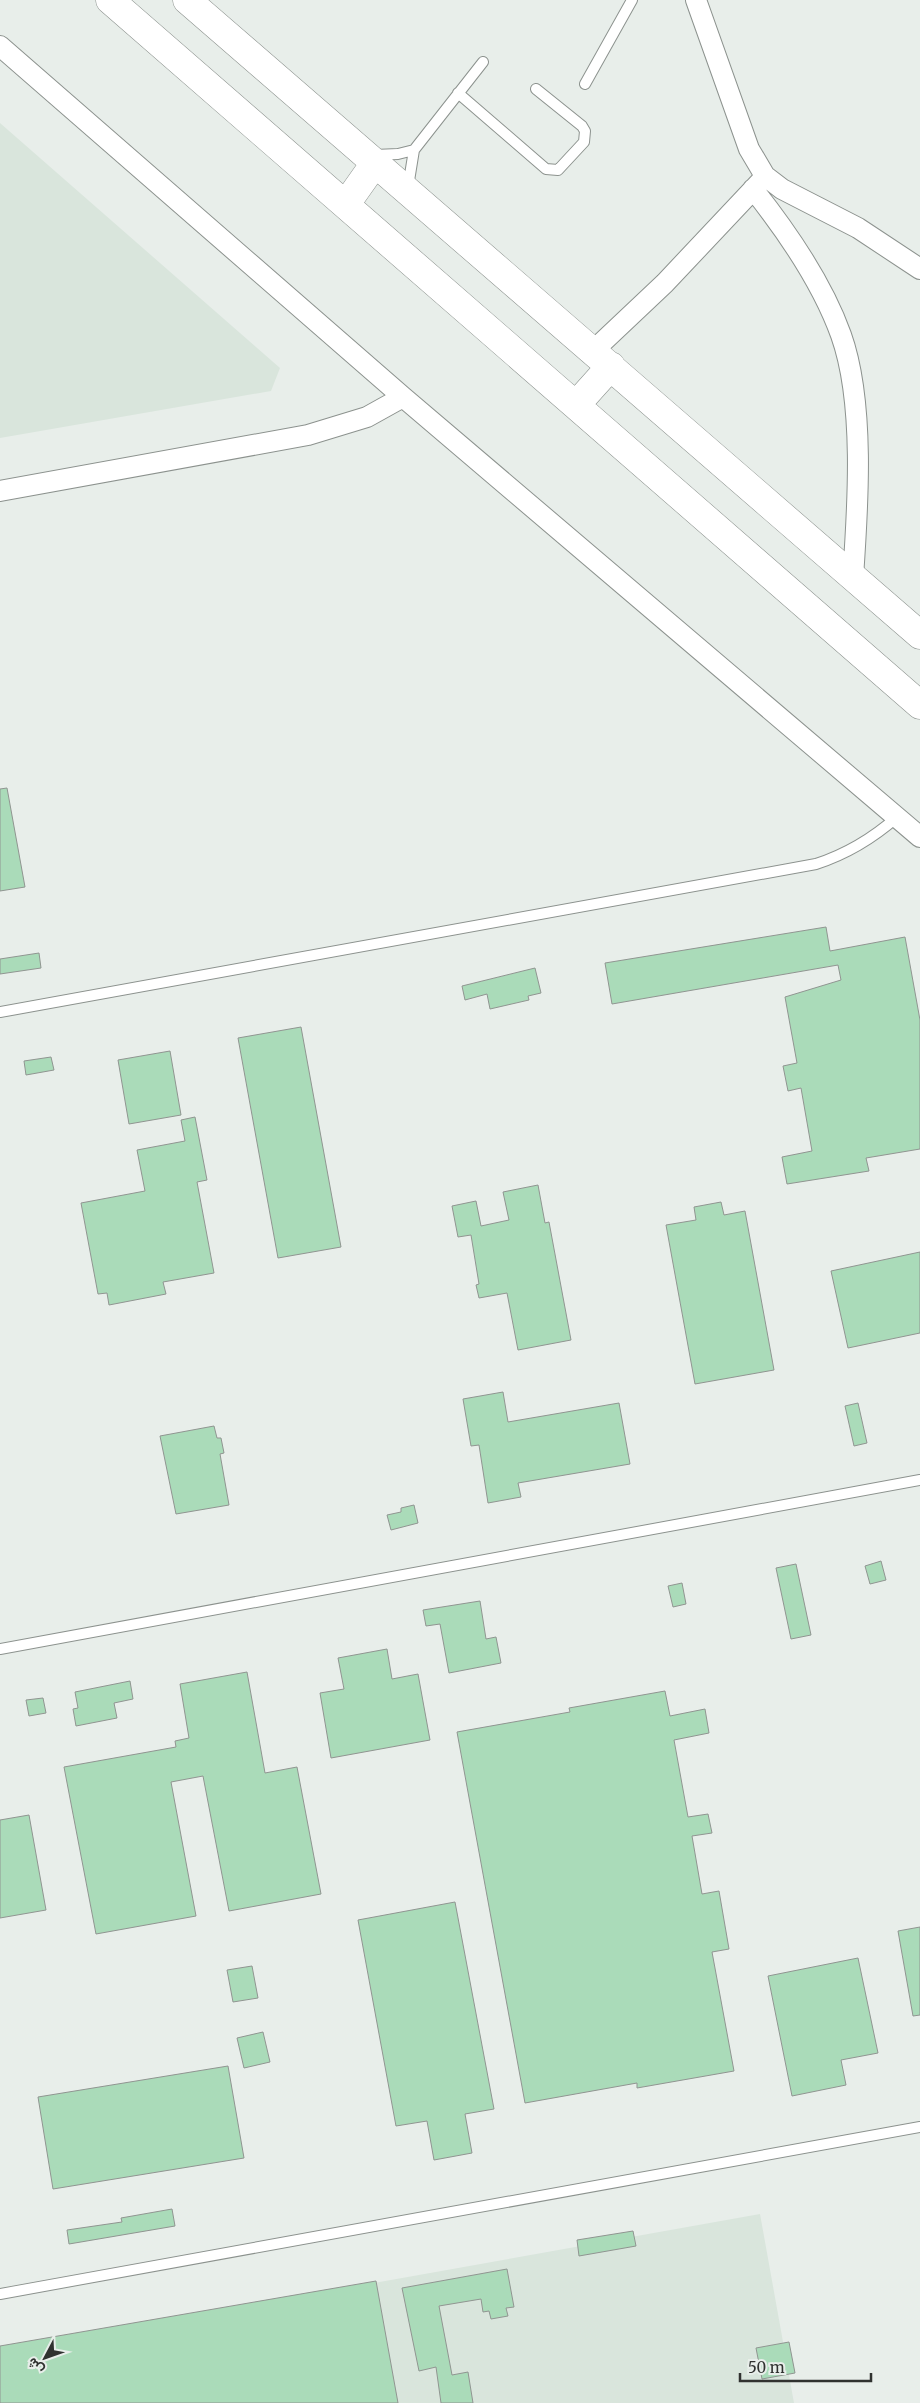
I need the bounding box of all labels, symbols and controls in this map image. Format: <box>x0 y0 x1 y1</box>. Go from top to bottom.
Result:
north arrow <box>20 2333 70 2383</box>
scale bar <box>740 2350 871 2382</box>
text: ش <box>23 2354 48 2379</box>
text: 50 m <box>748 2358 785 2377</box>

